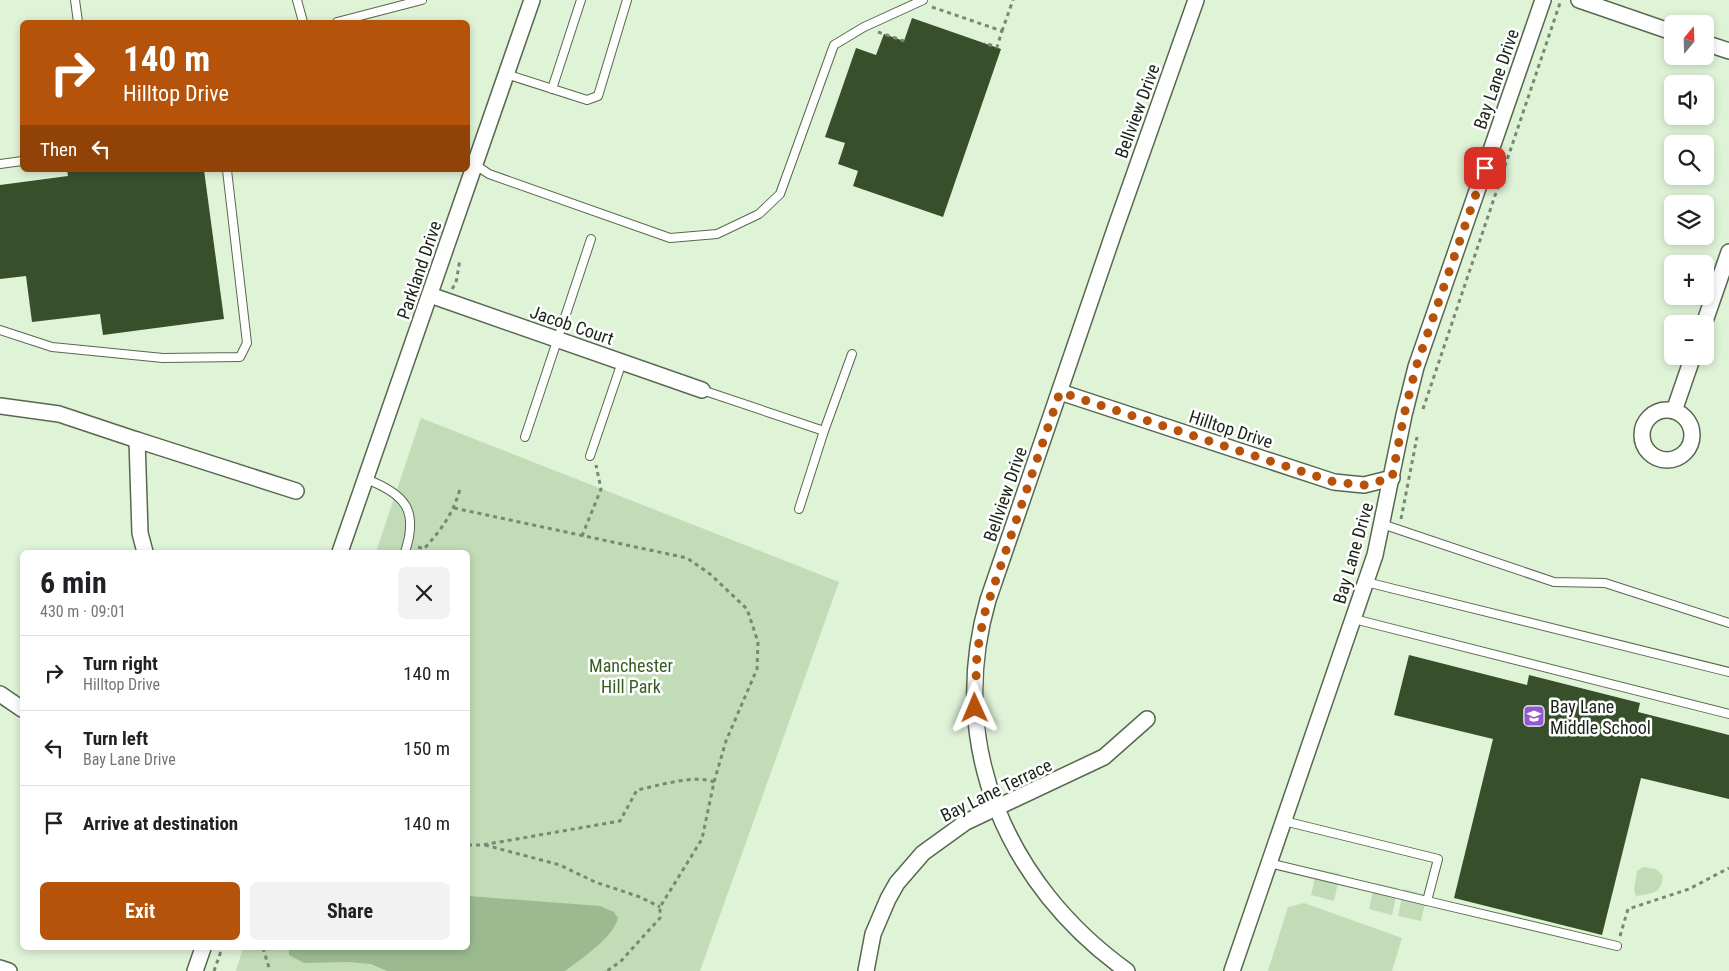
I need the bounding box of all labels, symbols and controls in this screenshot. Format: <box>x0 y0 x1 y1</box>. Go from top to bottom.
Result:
north arrow <box>1664 15 1714 65</box>
map controls <box>1664 15 1714 365</box>
street label: Bay Lane Drive <box>1469 26 1523 132</box>
text: 140 m <box>123 39 210 80</box>
icon: right <box>40 40 105 105</box>
street label: Bellview Drive <box>1110 61 1164 161</box>
button: sound <box>1664 75 1714 125</box>
text: Hilltop Drive <box>123 81 229 106</box>
icon: left <box>87 135 115 163</box>
button: search <box>1664 135 1714 185</box>
text: Then <box>40 138 77 161</box>
pin <box>1464 147 1506 189</box>
icon: arrive <box>1471 154 1499 182</box>
button: layers <box>1664 195 1714 245</box>
street label: Parkland Drive <box>392 218 446 322</box>
button: + <box>1664 255 1714 305</box>
street label: Jacob Court <box>528 301 616 349</box>
button: − <box>1664 315 1714 365</box>
street label: Hilltop Drive <box>1187 406 1275 452</box>
street label: Bellview Drive <box>979 444 1031 544</box>
street label: Bay Lane Drive <box>1329 500 1377 606</box>
text: 6 min <box>40 565 107 600</box>
button: close <box>398 567 450 619</box>
text: 430 m · 09:01 <box>40 602 126 621</box>
text: Turn right <box>83 652 158 675</box>
park label: Manchester Hill Park <box>589 655 673 697</box>
icon: right <box>40 659 68 687</box>
text: 140 m <box>403 662 450 685</box>
text: Hilltop Drive <box>83 675 160 694</box>
position arrow <box>948 681 1000 733</box>
place label: Bay Lane Middle School <box>1550 696 1651 738</box>
school or university icon: Bay Lane Middle School <box>1522 704 1546 728</box>
text: Turn left <box>83 727 148 750</box>
icon: left <box>40 734 68 762</box>
text: 150 m <box>403 737 450 760</box>
text: Bay Lane Drive <box>83 750 176 769</box>
street label: Bay Lane Terrace <box>937 754 1055 826</box>
icon: arrive <box>40 809 68 837</box>
text: Arrive at destination <box>83 812 238 835</box>
text: 140 m <box>403 812 450 835</box>
button: Exit <box>40 882 240 940</box>
button: Share <box>250 882 450 940</box>

